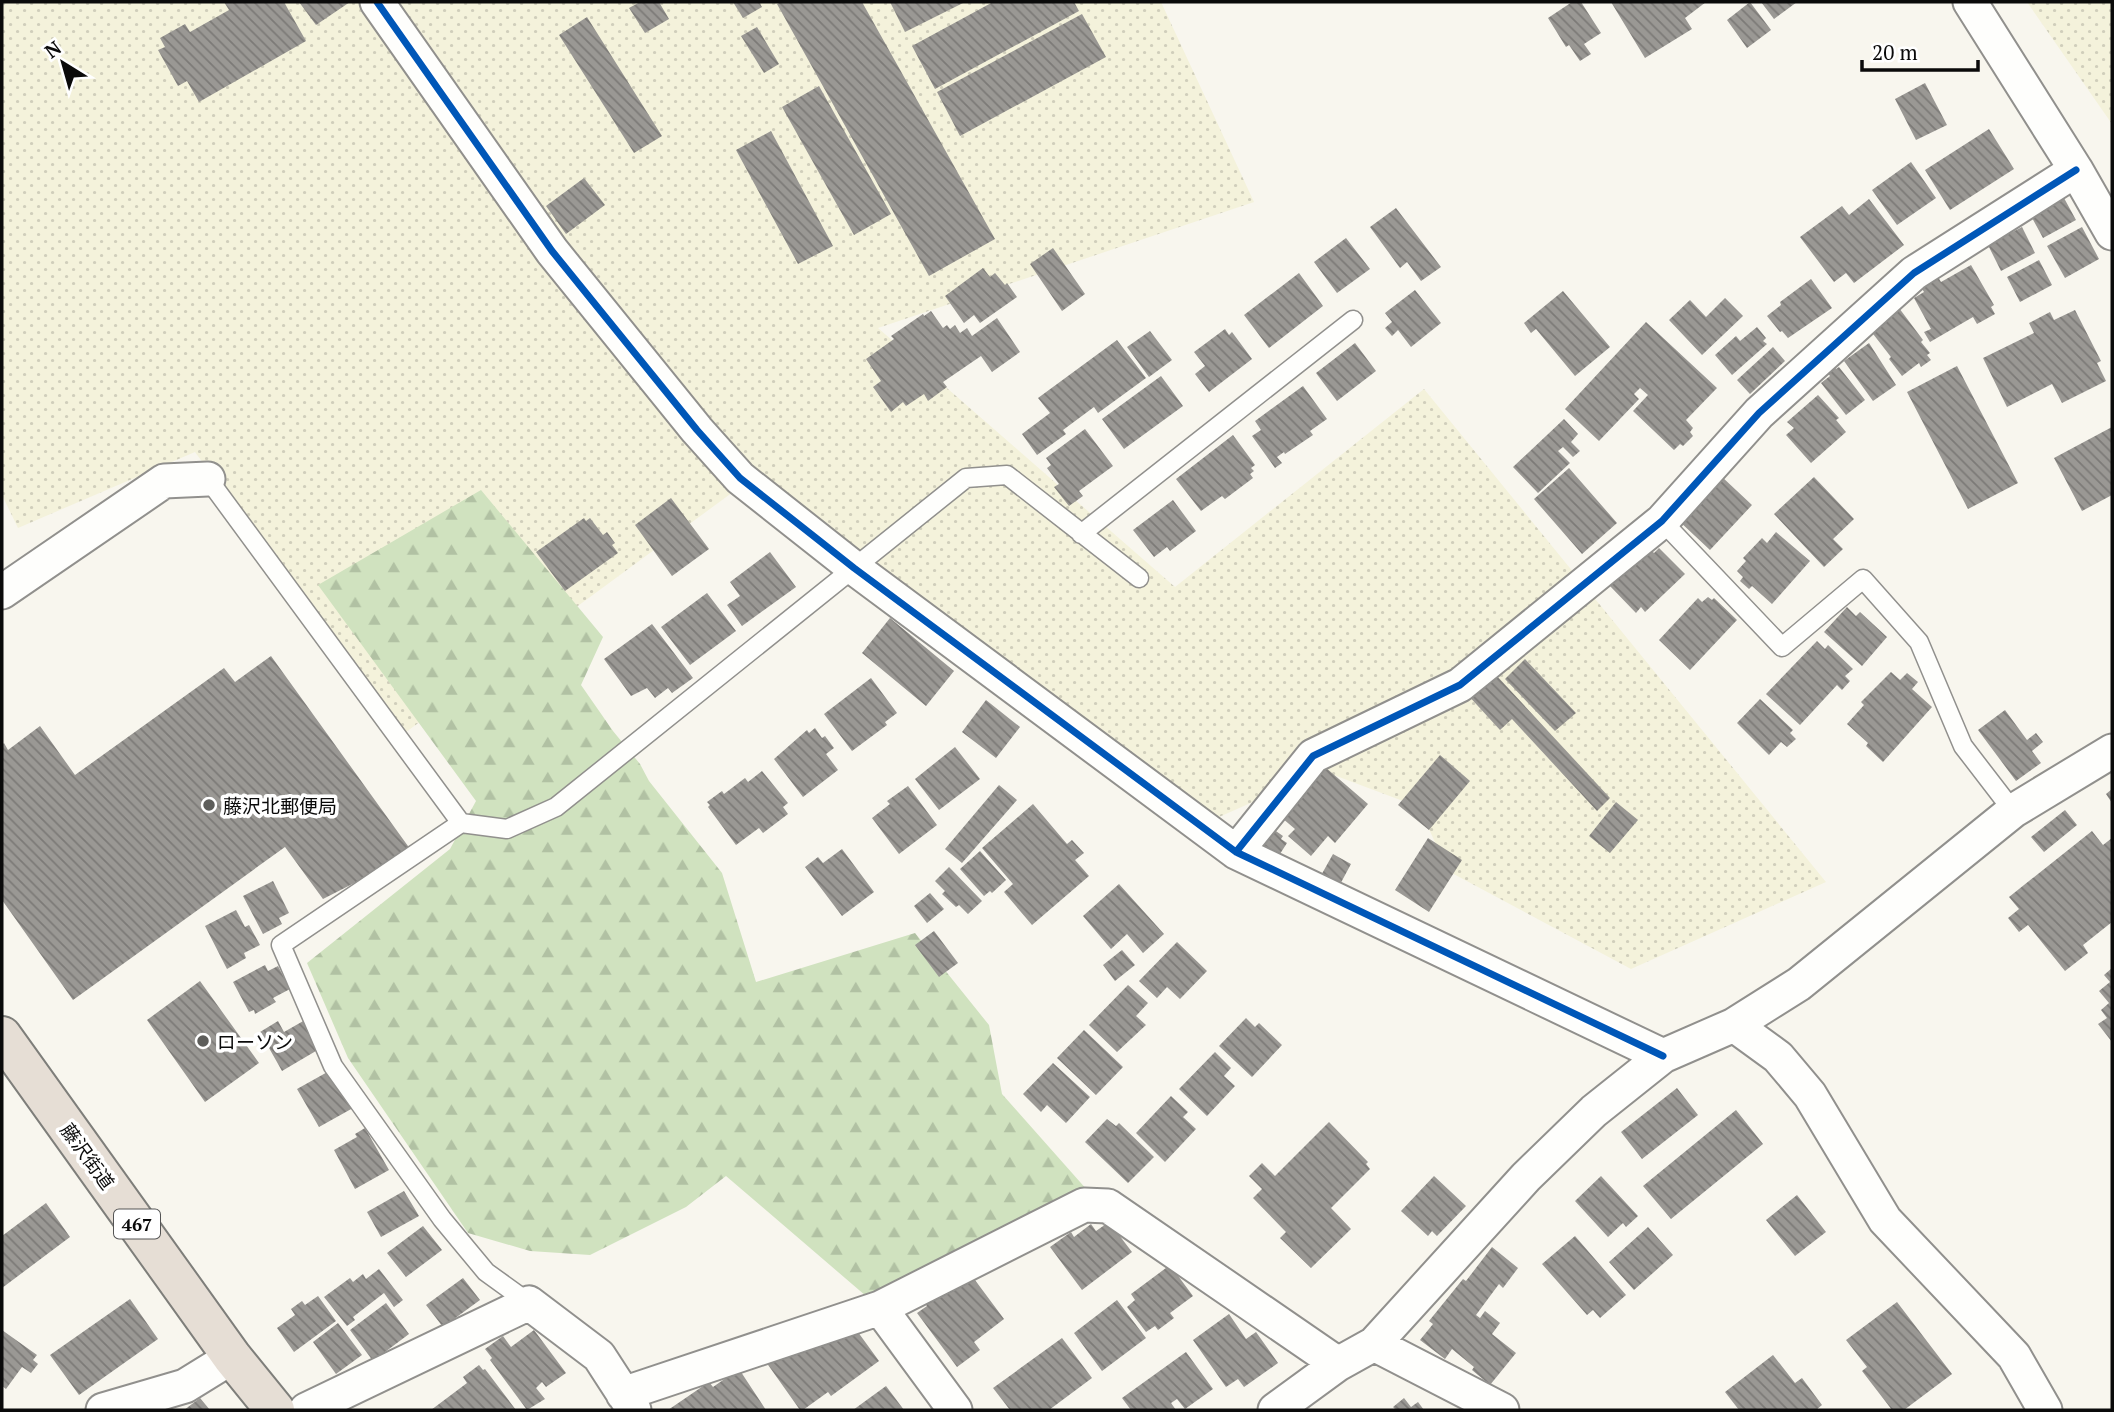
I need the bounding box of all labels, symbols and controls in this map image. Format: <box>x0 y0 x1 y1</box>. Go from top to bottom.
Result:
north arrow <box>28 28 98 98</box>
scale bar <box>1862 28 1978 72</box>
text: N <box>39 34 66 63</box>
text: 20 m <box>1872 38 1918 66</box>
place label: 藤沢北郵便局 <box>223 793 337 818</box>
marker: 藤沢北郵便局 <box>201 797 217 813</box>
place label: ローソン <box>217 1029 293 1054</box>
marker: ローソン <box>195 1033 211 1049</box>
street label: 藤沢街道 <box>56 1118 120 1194</box>
road number: 467 <box>114 1210 160 1238</box>

